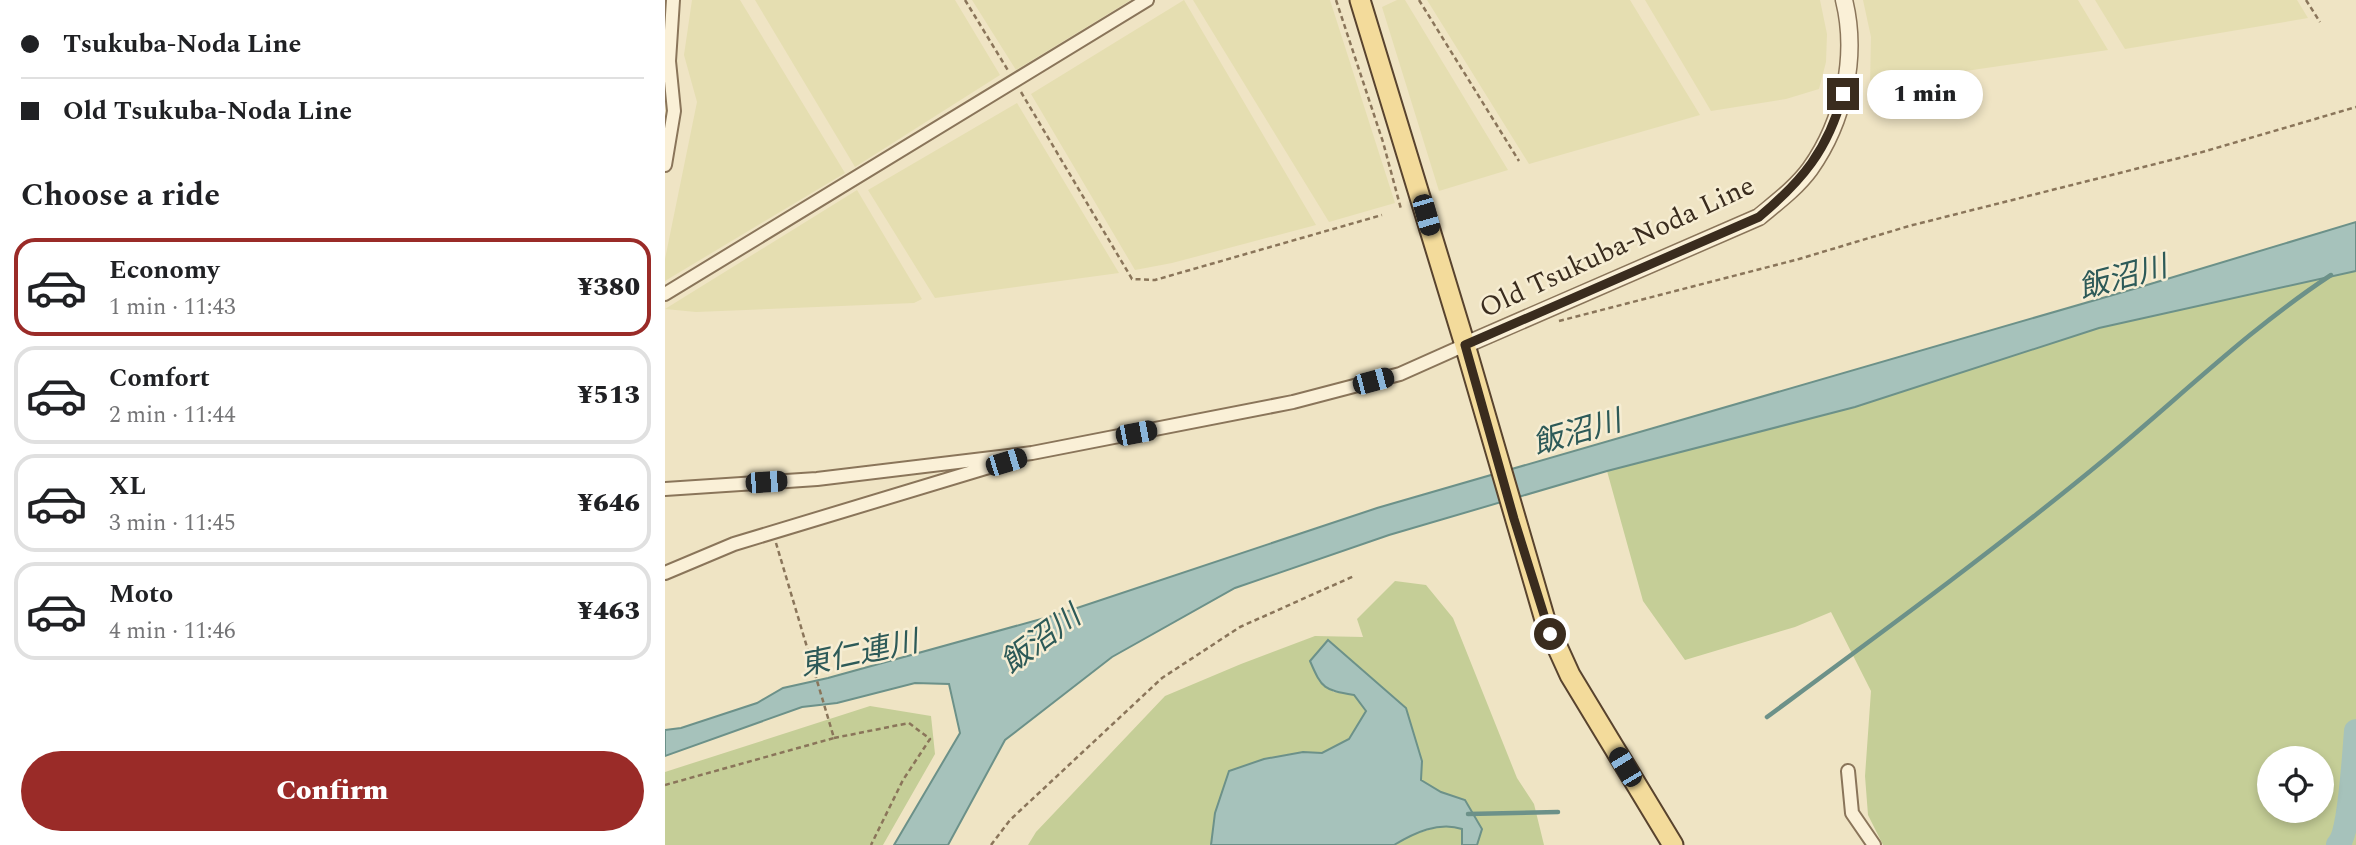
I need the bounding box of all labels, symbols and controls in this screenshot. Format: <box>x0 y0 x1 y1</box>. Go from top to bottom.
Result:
text: Tsukuba-Noda Line <box>63 24 301 64</box>
callout: 1 min <box>1867 70 1983 119</box>
text: 1 min <box>1893 77 1957 112</box>
route end <box>1827 78 1859 110</box>
text: Old Tsukuba-Noda Line <box>63 91 352 131</box>
street label: Old Tsukuba-Noda Line <box>1472 164 1762 330</box>
text: Choose a ride <box>21 171 220 220</box>
car <box>1411 192 1442 238</box>
water label: 飯沼川 <box>2074 243 2175 312</box>
text: Economy <box>109 250 219 290</box>
icon: car <box>25 256 88 319</box>
text: ¥380 <box>578 267 640 307</box>
text: 1 min · 11:43 <box>109 290 236 325</box>
text: Comfort <box>109 358 210 398</box>
icon: car <box>25 364 88 427</box>
car <box>1350 365 1397 397</box>
text: ¥513 <box>578 375 640 415</box>
text: 2 min · 11:44 <box>109 398 236 433</box>
water label: 飯沼川 <box>1527 398 1629 468</box>
car <box>1114 419 1159 447</box>
car <box>983 446 1030 478</box>
text: XL <box>109 466 146 506</box>
car <box>745 470 788 494</box>
icon: car <box>25 472 88 535</box>
text: ¥646 <box>578 483 640 523</box>
text: 3 min · 11:45 <box>109 506 236 541</box>
text: Moto <box>109 574 173 614</box>
icon: car <box>25 580 88 643</box>
text: ¥463 <box>578 591 640 631</box>
water label: 飯沼川 <box>991 593 1093 685</box>
text: 4 min · 11:46 <box>109 614 236 649</box>
water label: 東仁連川 <box>796 618 925 689</box>
route start <box>1534 618 1566 650</box>
car <box>1606 744 1645 790</box>
map controls <box>2257 746 2334 823</box>
button: locate <box>2257 746 2334 823</box>
button: Confirm <box>21 751 644 831</box>

